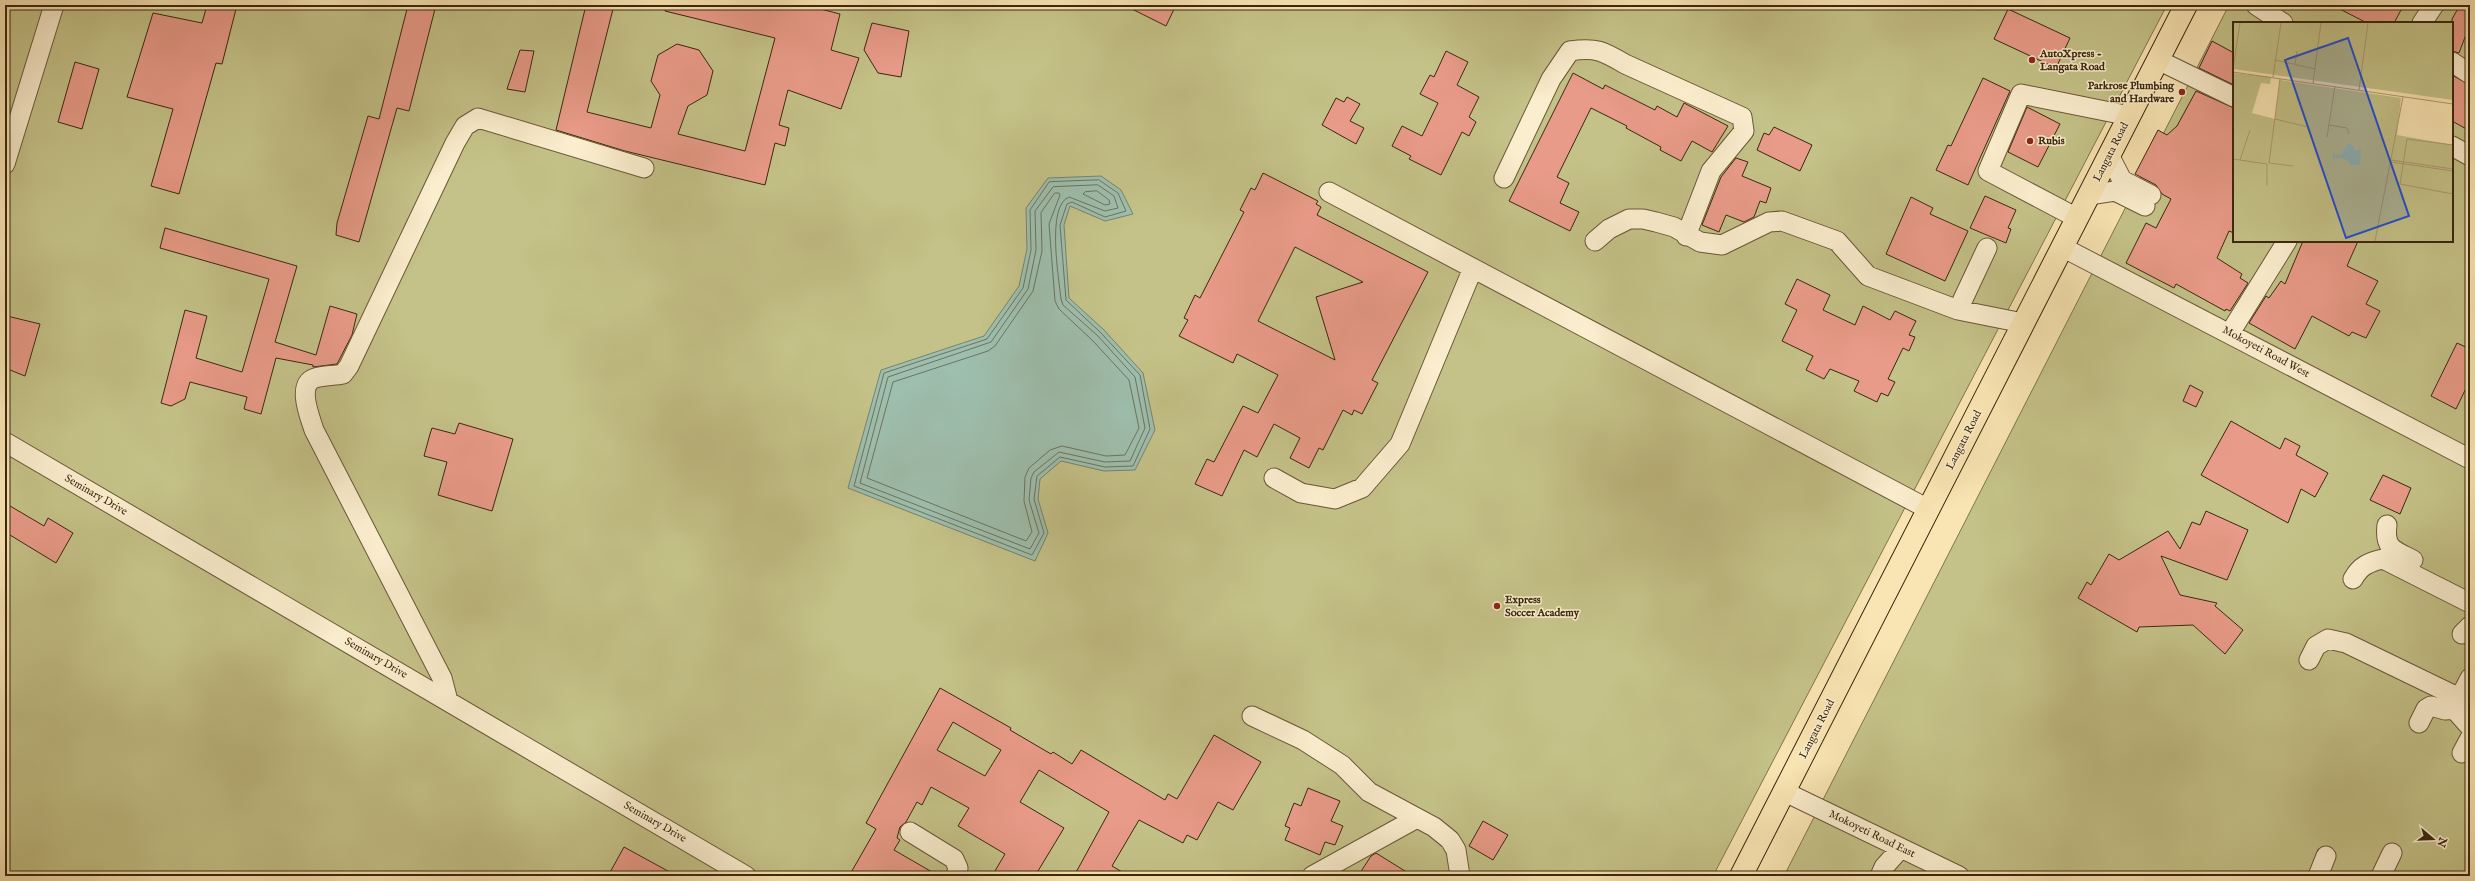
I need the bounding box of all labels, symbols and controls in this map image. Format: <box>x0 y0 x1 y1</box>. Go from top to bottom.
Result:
inset map <box>2233 22 2453 242</box>
place label: AutoXpress - Langata Road <box>2039 47 2106 74</box>
marker: AutoXpress - Langata Road <box>2027 55 2037 65</box>
place label: Parkrose Plumbing and Hardware <box>2088 79 2175 106</box>
marker: Parkrose Plumbing and Hardware <box>2177 87 2187 97</box>
street label: Langata Road <box>2090 120 2132 184</box>
place label: Rubis <box>2038 134 2065 148</box>
marker: Rubis <box>2025 136 2035 146</box>
street label: Mokoyeti Road West <box>2220 323 2312 381</box>
street label: Langata Road <box>1943 408 1985 472</box>
street label: Seminary Drive <box>62 471 130 519</box>
place label: Express Soccer Academy <box>1505 593 1580 620</box>
marker: Express Soccer Academy <box>1492 601 1502 611</box>
street label: Seminary Drive <box>342 634 410 682</box>
street label: Langata Road <box>1796 697 1838 761</box>
street label: Seminary Drive <box>621 798 689 846</box>
street label: Mokoyeti Road East <box>1826 807 1918 861</box>
north arrow <box>2413 819 2453 859</box>
text: N <box>2433 834 2450 849</box>

